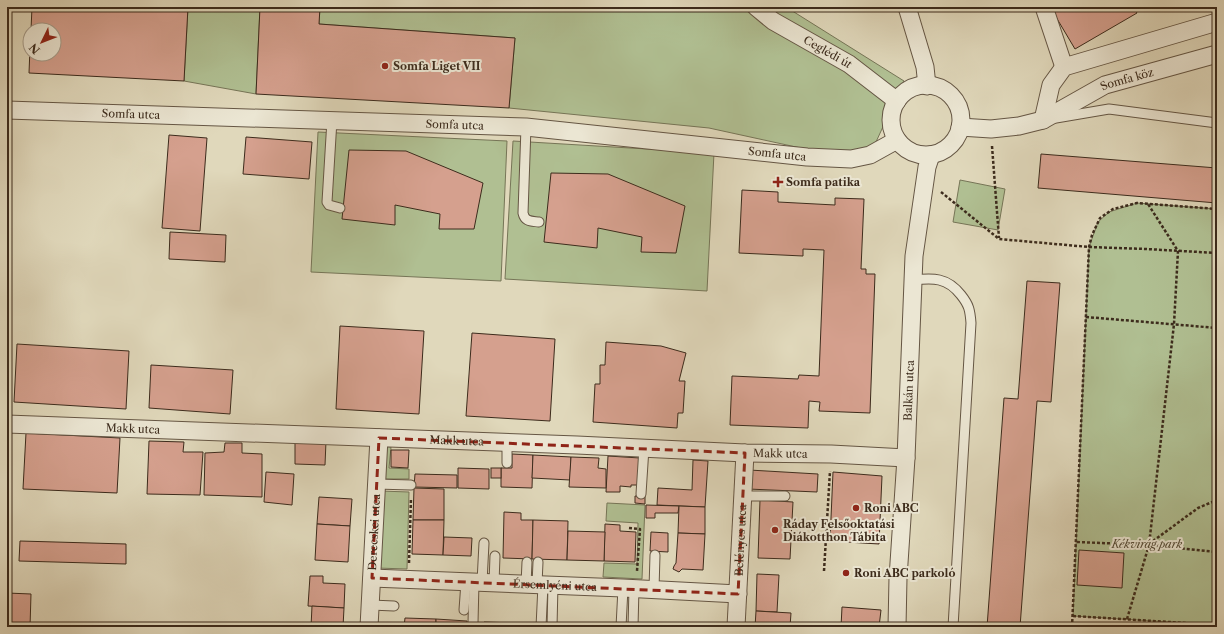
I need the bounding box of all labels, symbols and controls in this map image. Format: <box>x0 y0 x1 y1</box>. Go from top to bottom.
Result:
north arrow <box>22 22 62 62</box>
street label: Ceglédi út <box>801 33 855 71</box>
text: N <box>26 40 43 57</box>
place label: Somfa Liget VII <box>393 59 481 73</box>
marker: Somfa Liget VII <box>380 61 390 71</box>
street label: Somfa köz <box>1098 65 1155 93</box>
street label: Somfa utca <box>102 106 161 122</box>
street label: Somfa utca <box>425 117 484 133</box>
street label: Somfa utca <box>748 144 807 164</box>
place label: Somfa patika <box>786 175 861 189</box>
marker: Somfa patika <box>773 177 783 187</box>
street label: Balkán utca <box>900 359 917 421</box>
street label: Makk utca <box>105 421 161 437</box>
street label: Makk utca <box>429 433 484 449</box>
street label: Makk utca <box>753 446 808 461</box>
street label: Derecskei utca <box>365 493 383 571</box>
place label: Roni ABC <box>864 501 919 515</box>
marker: Roni ABC <box>851 503 861 513</box>
street label: Belényes utca <box>732 504 749 576</box>
place label: Ráday Felsőoktatási Diákotthon Tábita <box>783 517 895 544</box>
marker: Ráday Felsőoktatási Diákotthon Tábita <box>770 525 780 535</box>
park label: Kékvirág park <box>1111 537 1182 551</box>
place label: Roni ABC parkoló <box>854 566 955 580</box>
marker: Roni ABC parkoló <box>841 568 851 578</box>
street label: Érsemlyéni utca <box>513 577 597 594</box>

